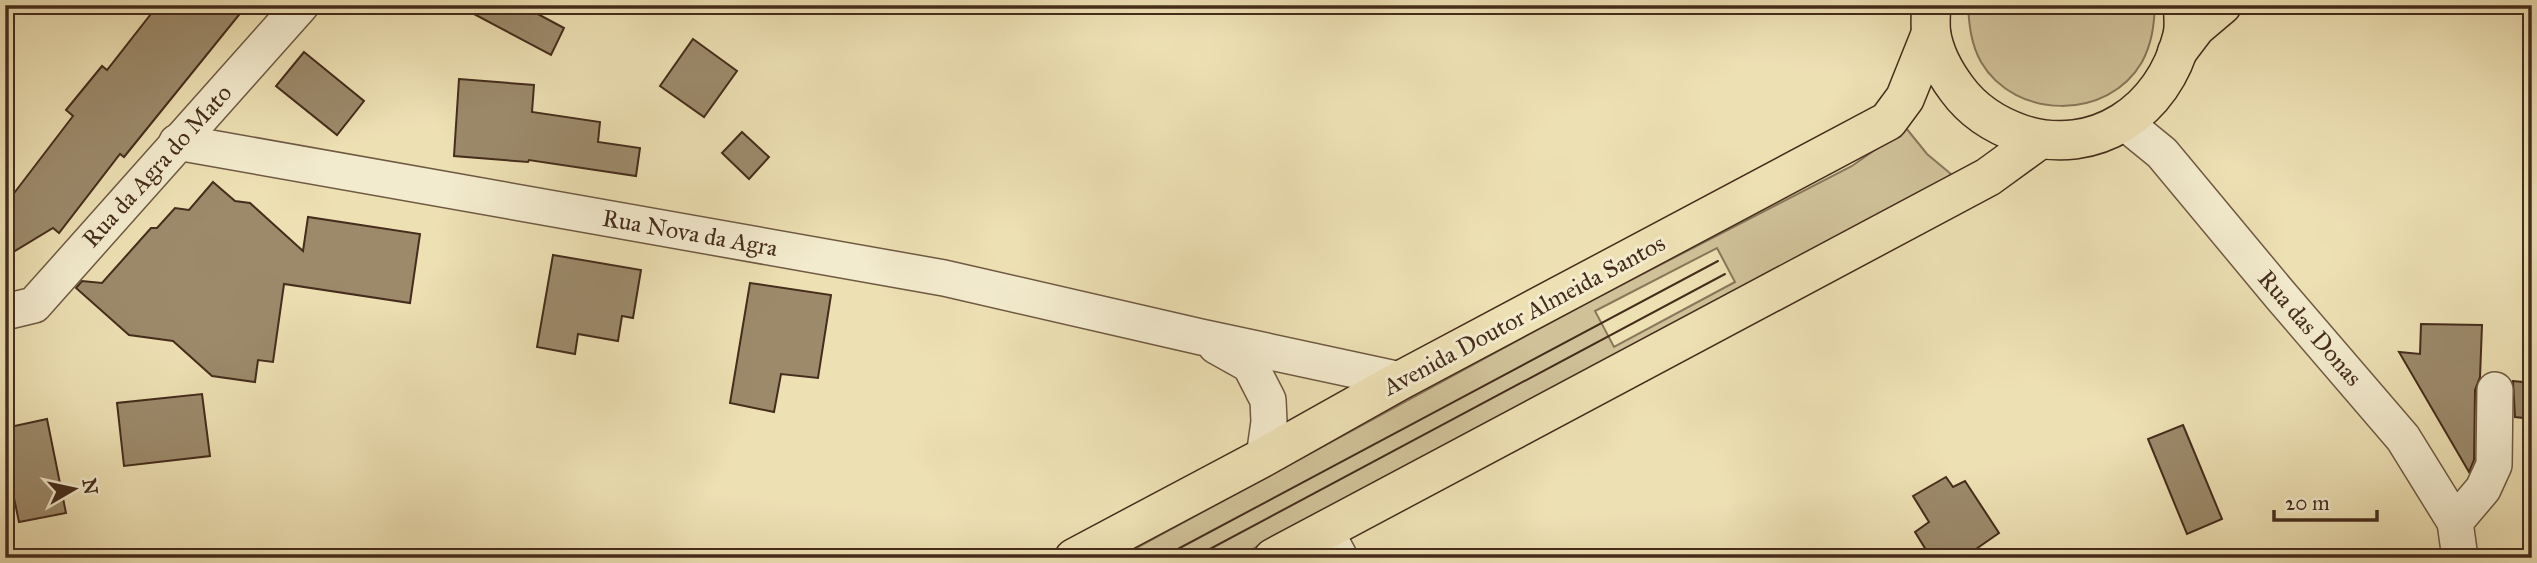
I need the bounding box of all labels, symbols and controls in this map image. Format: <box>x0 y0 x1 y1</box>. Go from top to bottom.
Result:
street label: Rua da Agra do Mato <box>76 78 238 254</box>
street label: Rua Nova da Agra <box>600 203 781 263</box>
street label: Avenida Doutor Almeida Santos <box>1377 228 1670 403</box>
street label: Rua das Donas <box>2251 264 2369 392</box>
north arrow <box>38 454 108 524</box>
text: N <box>78 477 103 496</box>
scale bar <box>2274 479 2378 523</box>
text: 20 m <box>2285 490 2330 516</box>

